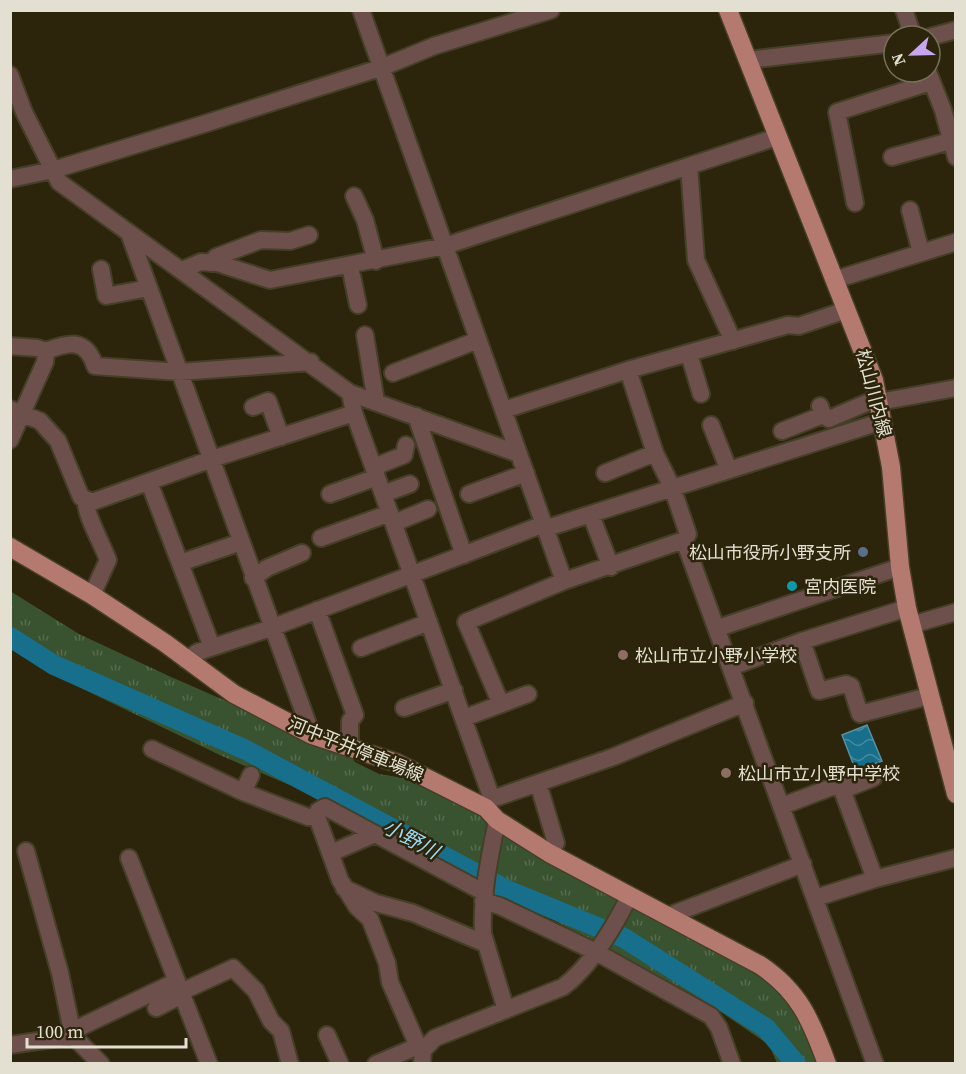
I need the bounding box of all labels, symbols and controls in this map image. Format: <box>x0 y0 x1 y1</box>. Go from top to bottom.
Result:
north arrow <box>882 24 942 84</box>
text: N <box>886 50 910 69</box>
street label: 松山川内線 <box>850 346 898 440</box>
place label: 松山市役所小野支所 <box>689 540 851 565</box>
marker: 松山市役所小野支所 <box>856 545 870 559</box>
place label: 宮内医院 <box>804 574 876 599</box>
marker: 宮内医院 <box>785 579 799 593</box>
place label: 松山市立小野小学校 <box>635 643 797 668</box>
marker: 松山市立小野小学校 <box>616 648 630 662</box>
street label: 河中平井停車場線 <box>285 710 427 788</box>
place label: 松山市立小野中学校 <box>738 761 900 786</box>
marker: 松山市立小野中学校 <box>719 766 733 780</box>
water label: 小野川 <box>378 813 446 866</box>
scale bar <box>27 1011 186 1049</box>
text: 100 m <box>36 1019 83 1044</box>

